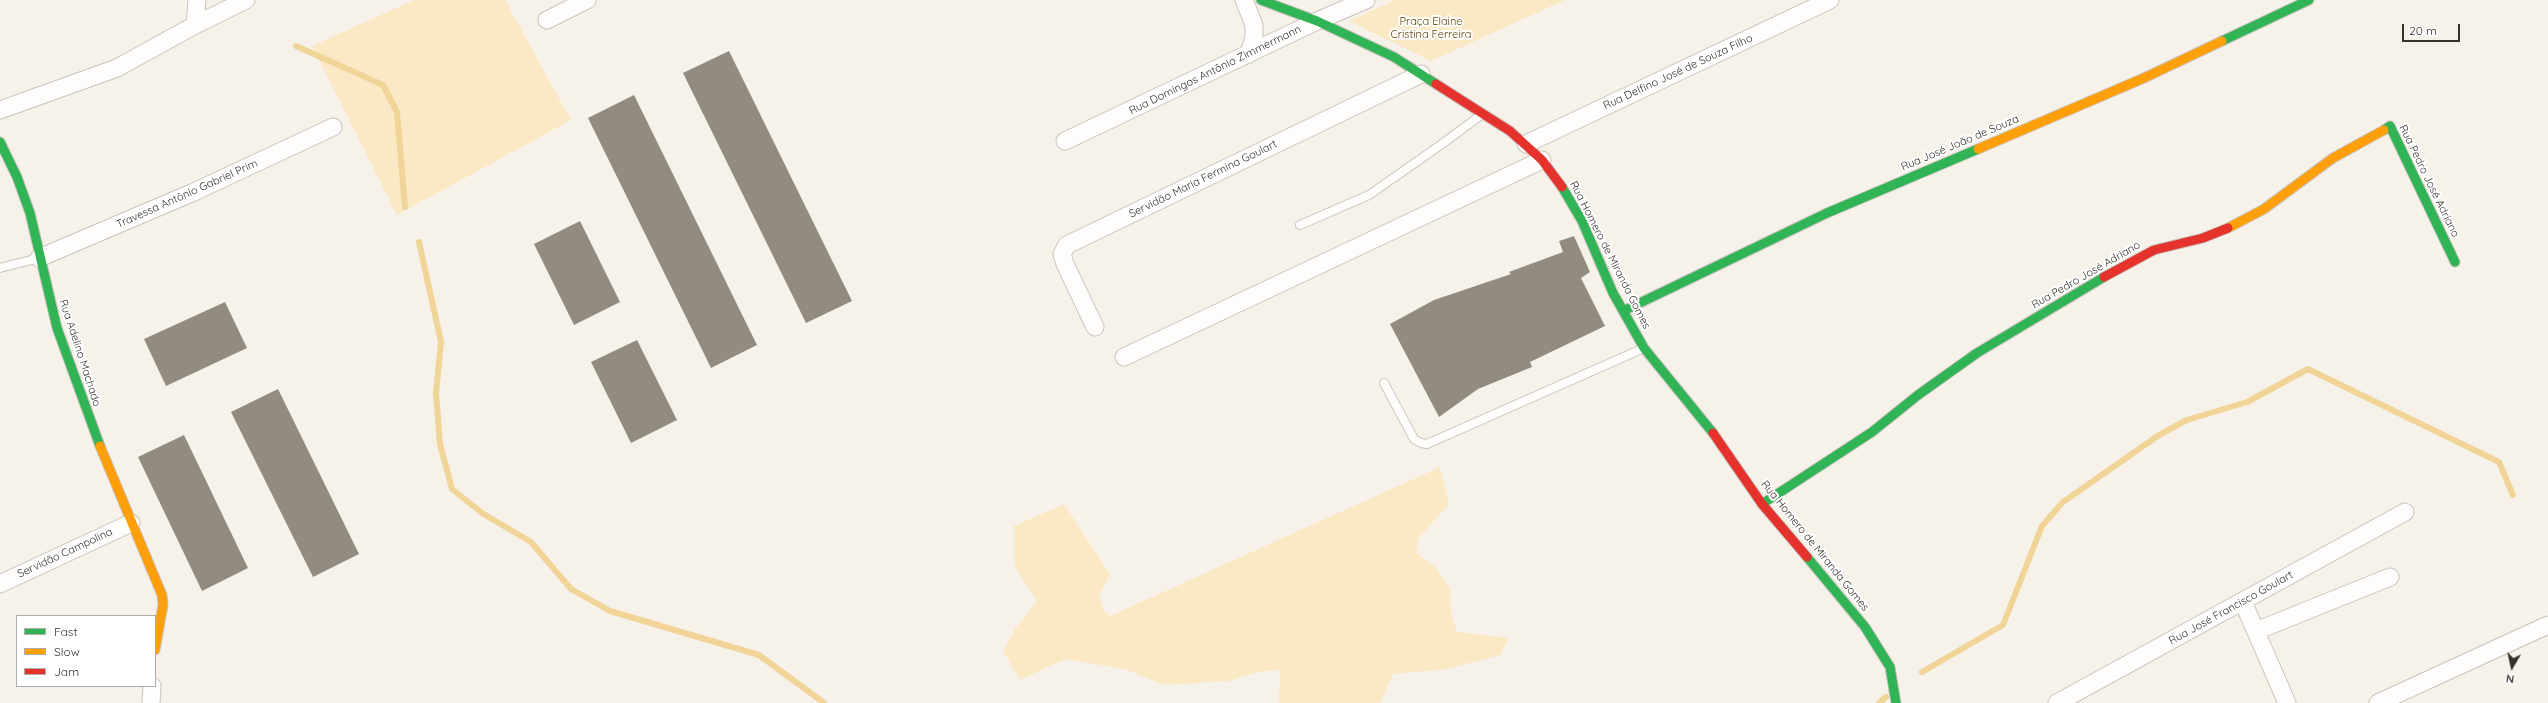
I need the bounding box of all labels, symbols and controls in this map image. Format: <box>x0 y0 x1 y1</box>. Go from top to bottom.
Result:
park label: Praça Elaine Cristina Ferreira <box>1391 15 1471 41</box>
scale bar <box>2404 16 2462 42</box>
street label: Rua Domingos Antônio Zimmermann <box>1127 23 1303 117</box>
text: 20 m <box>2409 23 2437 38</box>
street label: Rua Delfino José de Souza Filho <box>1601 31 1755 113</box>
street label: Rua José João de Souza <box>1899 112 2021 174</box>
street label: Rua Pedro José Adriano <box>2396 123 2462 239</box>
street label: Servidão Maria Fermina Goulart <box>1127 137 1279 221</box>
street label: Travessa Antônio Gabriel Prim <box>114 157 260 231</box>
street label: Rua Homero de Miranda Gomes <box>1567 179 1653 331</box>
street label: Rua Pedro José Adriano <box>2029 238 2143 312</box>
street label: Rua Adelino Machado <box>56 298 104 408</box>
street label: Rua Homero de Miranda Gomes <box>1758 478 1872 614</box>
street label: Servidão Campolina <box>15 525 115 581</box>
street label: Rua José Francisco Goulart <box>2167 568 2295 648</box>
legend <box>16 615 156 687</box>
text: Fast <box>54 624 78 639</box>
text: Slow <box>54 644 80 659</box>
north arrow <box>2492 647 2532 687</box>
text: Jam <box>54 664 79 679</box>
text: N <box>2505 671 2515 686</box>

